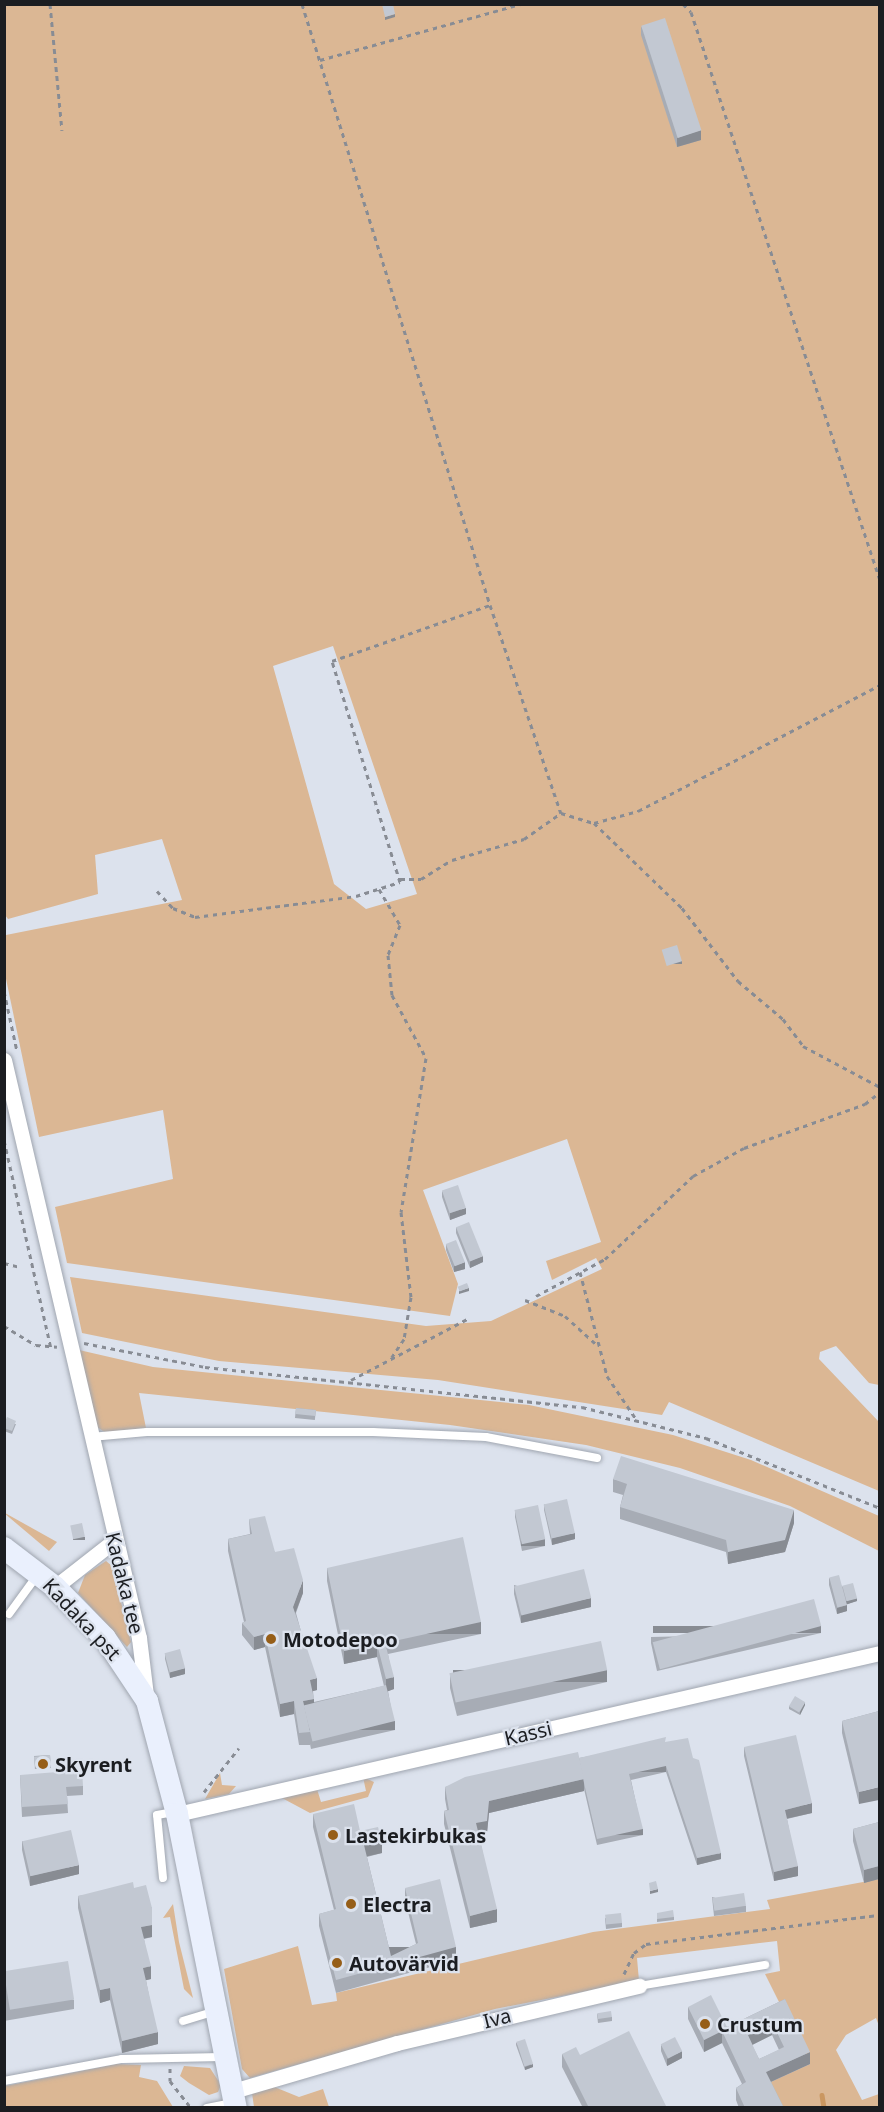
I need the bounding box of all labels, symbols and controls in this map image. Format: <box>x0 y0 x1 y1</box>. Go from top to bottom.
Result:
street label: Kadaka tee <box>101 1530 149 1636</box>
street label: Kadaka pst <box>38 1573 126 1665</box>
place label: Motodepoo <box>283 1627 398 1651</box>
marker: Motodepoo <box>264 1632 278 1646</box>
street label: Kassi <box>502 1716 554 1750</box>
place label: Skyrent <box>55 1752 132 1776</box>
marker: Skyrent <box>36 1757 50 1771</box>
place label: Lastekirbukas <box>345 1823 486 1847</box>
marker: Lastekirbukas <box>326 1828 340 1842</box>
place label: Electra <box>363 1892 432 1916</box>
marker: Electra <box>344 1897 358 1911</box>
place label: Autovärvid <box>349 1951 459 1975</box>
marker: Autovärvid <box>330 1956 344 1970</box>
street label: Iva <box>480 2003 514 2033</box>
place label: Crustum <box>717 2012 803 2036</box>
marker: Crustum <box>698 2017 712 2031</box>

